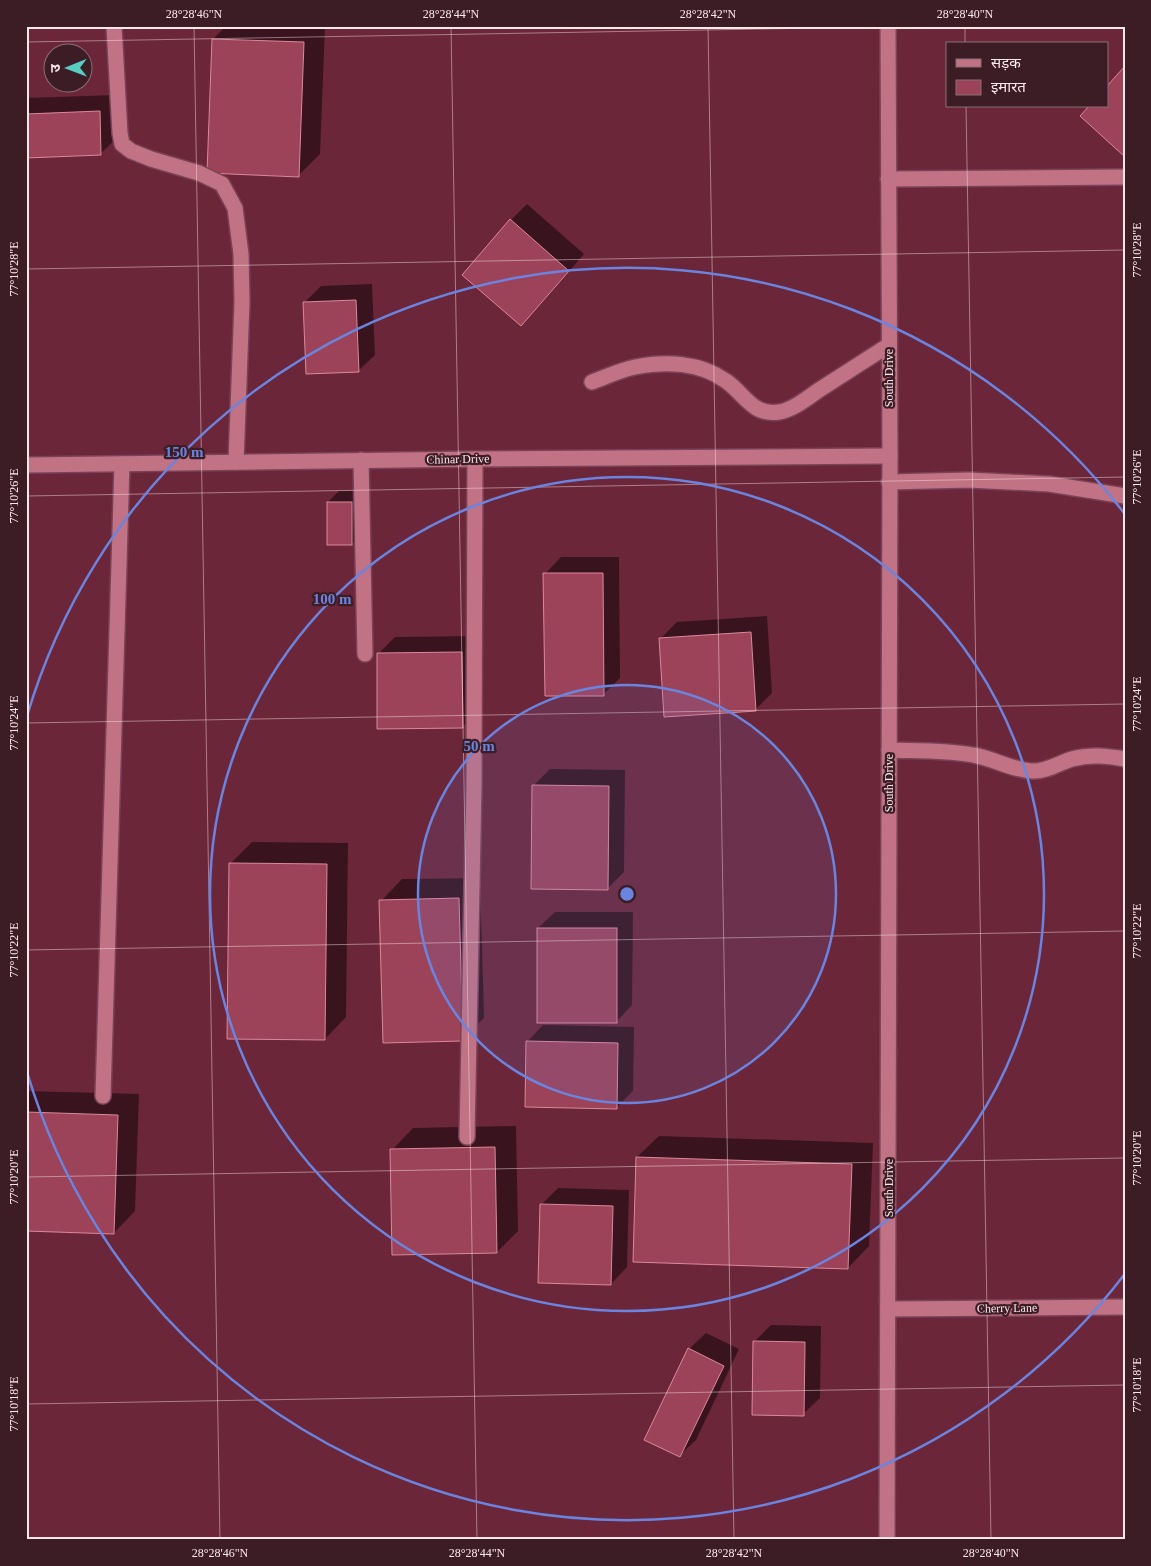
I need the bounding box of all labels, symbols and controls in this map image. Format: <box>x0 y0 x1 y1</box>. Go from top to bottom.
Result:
text: 28°28'46"N <box>166 7 223 21</box>
text: 28°28'44"N <box>423 7 480 21</box>
text: 28°28'42"N <box>680 7 737 21</box>
text: 28°28'40"N <box>937 7 994 21</box>
north arrow <box>42 42 92 92</box>
legend <box>946 42 1108 108</box>
text: सड़क <box>991 55 1021 71</box>
text: उ <box>48 63 63 72</box>
text: इमारत <box>991 79 1026 95</box>
text: 77°10'28"E <box>1130 222 1144 278</box>
text: 77°10'28"E <box>7 241 21 297</box>
street label: South Drive <box>882 349 896 407</box>
text: 150 m <box>165 444 204 460</box>
text: 77°10'26"E <box>1130 449 1144 505</box>
street label: Chinar Drive <box>426 451 490 467</box>
text: 77°10'26"E <box>7 468 21 524</box>
text: 100 m <box>313 591 352 607</box>
text: 77°10'24"E <box>1130 676 1144 732</box>
text: 77°10'24"E <box>7 695 21 751</box>
text: 50 m <box>463 738 495 754</box>
street label: South Drive <box>882 754 896 812</box>
centre of rings <box>618 885 636 903</box>
text: 77°10'22"E <box>1130 903 1144 959</box>
text: 77°10'22"E <box>7 922 21 978</box>
text: 77°10'20"E <box>1130 1130 1144 1186</box>
text: 77°10'20"E <box>7 1149 21 1205</box>
street label: South Drive <box>882 1159 896 1217</box>
street label: Cherry Lane <box>977 1300 1037 1316</box>
text: 77°10'18"E <box>1130 1357 1144 1413</box>
text: 77°10'18"E <box>7 1376 21 1432</box>
text: 28°28'46"N <box>192 1546 249 1560</box>
text: 28°28'44"N <box>449 1546 506 1560</box>
text: 28°28'42"N <box>706 1546 763 1560</box>
text: 28°28'40"N <box>963 1546 1020 1560</box>

